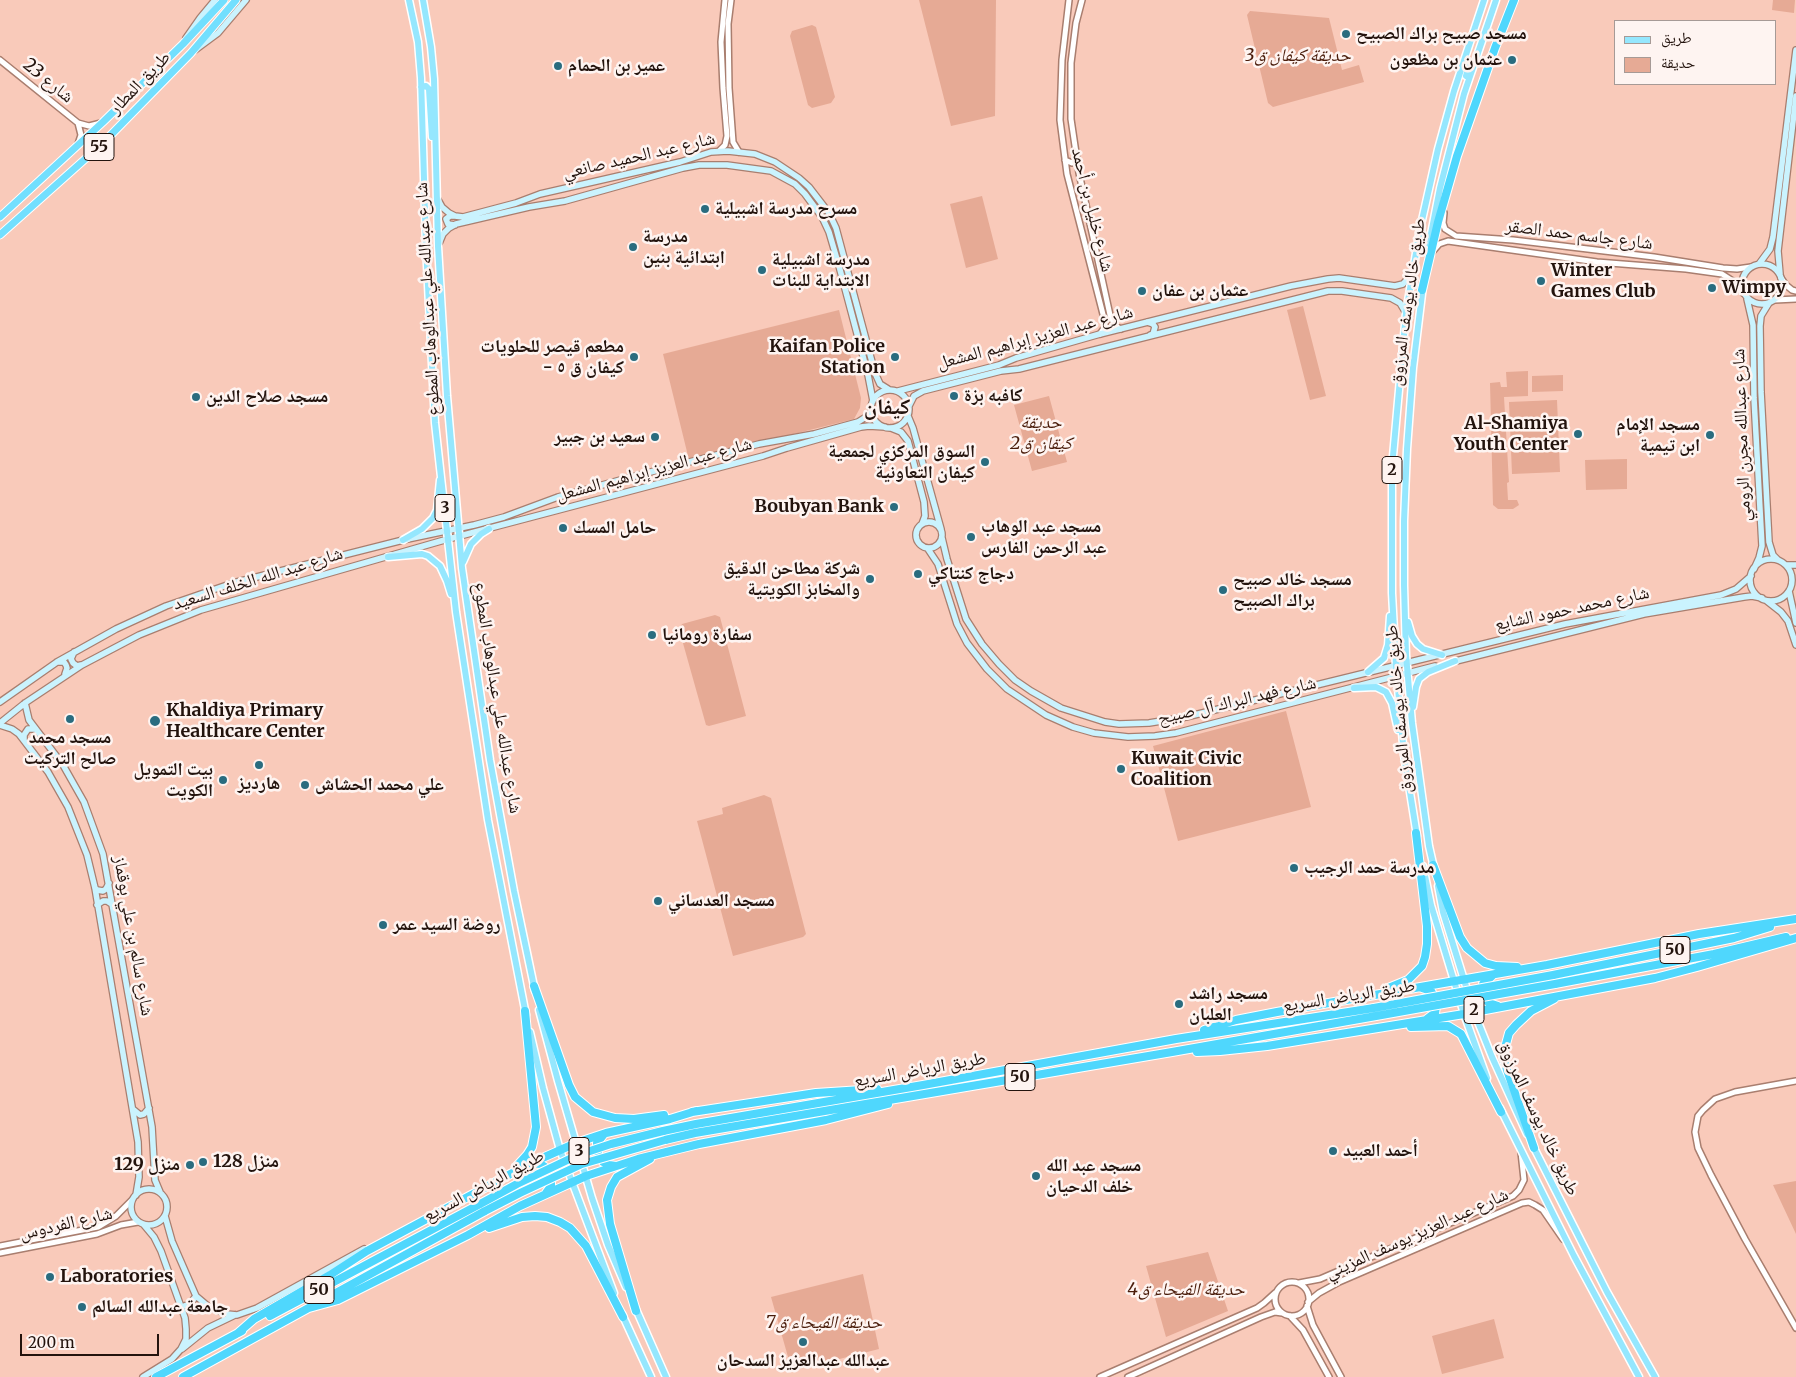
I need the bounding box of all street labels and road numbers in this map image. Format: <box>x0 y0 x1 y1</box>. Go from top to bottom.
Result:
street label: طريق المطار <box>105 47 175 119</box>
street label: شارع 23 <box>18 54 78 108</box>
street label: شارع عبد الحميد صانعي <box>561 128 717 184</box>
road number: 55 <box>84 134 114 160</box>
street label: شارع خليل بن أحمد <box>1066 146 1118 274</box>
street label: شارع عبدالله علي عبدالوهاب المطوع <box>411 182 445 416</box>
street label: شارع جاسم حمد الصقر <box>1504 215 1654 255</box>
street label: طريق خالد يوسف المرزوق <box>1386 217 1430 387</box>
street label: شارع عبد العزيز إبراهيم المشعل <box>935 301 1135 375</box>
street label: شارع عبدالله مجرن الرومي <box>1728 348 1756 522</box>
street label: شارع عبد العزيز إبراهيم المشعل <box>554 433 754 507</box>
road number: 2 <box>1382 456 1402 484</box>
road number: 3 <box>435 494 455 522</box>
street label: شارع عبد الله الخلف السعيد <box>170 543 346 615</box>
street label: شارع عبدالله علي عبدالوهاب المطوع <box>468 581 526 815</box>
street label: شارع محمد حمود الشايع <box>1493 582 1651 636</box>
street label: طريق خالد يوسف المرزوق <box>1381 624 1417 794</box>
street label: شارع فهد البراك آل صبيح <box>1156 672 1318 730</box>
street label: شارع سالم بن علي بوقماز <box>108 854 158 1018</box>
road number: 50 <box>1660 936 1690 964</box>
street label: طريق الرياض السريع <box>1281 975 1417 1017</box>
road number: 2 <box>1464 996 1484 1024</box>
street label: طريق خالد يوسف المرزوق <box>1493 1037 1583 1199</box>
street label: طريق الرياض السريع <box>852 1048 988 1092</box>
road number: 50 <box>1005 1064 1035 1090</box>
road number: 3 <box>569 1138 589 1164</box>
street label: طريق الرياض السريع <box>420 1145 548 1227</box>
street label: شارع عبد العزيز يوسف المزيني <box>1322 1184 1512 1284</box>
street label: شارع الفردوس <box>17 1203 115 1245</box>
road number: 50 <box>304 1276 334 1304</box>

